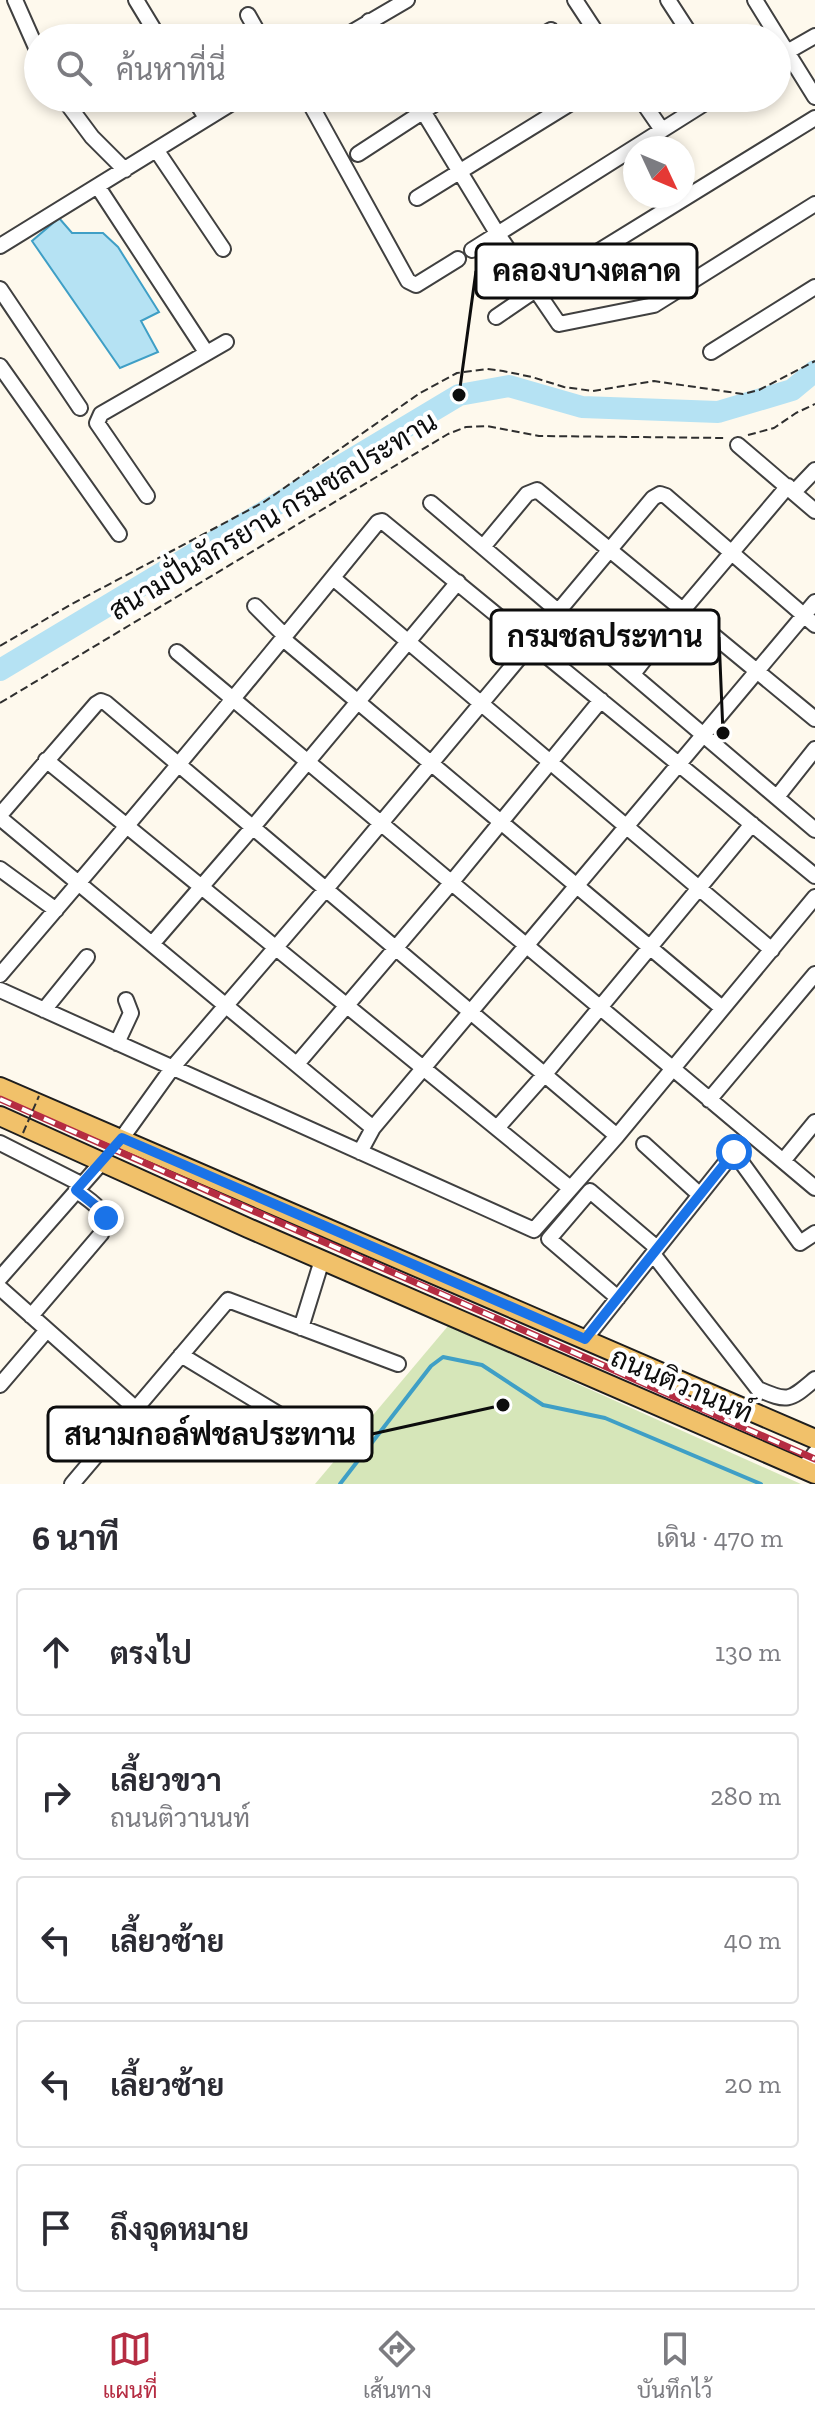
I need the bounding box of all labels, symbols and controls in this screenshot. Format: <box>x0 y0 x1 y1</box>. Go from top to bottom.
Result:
search box <box>24 24 791 112</box>
icon: search <box>52 46 96 90</box>
text: ค้นหาที่นี่ <box>116 52 226 88</box>
north arrow <box>623 136 695 208</box>
callout: คลองบางตลาด <box>476 244 697 298</box>
text: คลองบางตลาด <box>492 253 682 289</box>
street label: สนามปั่นจักรยาน กรมชลประทาน <box>99 399 443 627</box>
callout: กรมชลประทาน <box>491 610 719 664</box>
text: กรมชลประทาน <box>507 619 703 655</box>
route start <box>716 1134 752 1170</box>
route end <box>88 1200 124 1236</box>
street label: ถนนติวานนท์ <box>606 1338 759 1430</box>
callout: สนามกอล์ฟชลประทาน <box>48 1407 372 1461</box>
text: สนามกอล์ฟชลประทาน <box>64 1415 356 1453</box>
text: 6 นาที <box>32 1518 119 1559</box>
text: เดิน · 470 m <box>656 1522 783 1554</box>
icon: ahead <box>34 1630 78 1674</box>
text: ตรงไป <box>110 1636 192 1672</box>
text: 130 m <box>715 1636 781 1668</box>
text: เลี้ยวขวา <box>110 1763 222 1799</box>
icon: right <box>34 1774 78 1818</box>
text: 280 m <box>710 1780 781 1812</box>
text: ถนนติวานนท์ <box>110 1802 250 1834</box>
icon: left <box>34 1918 78 1962</box>
text: เลี้ยวซ้าย <box>110 1924 224 1960</box>
text: 40 m <box>724 1924 781 1956</box>
icon: left <box>34 2062 78 2106</box>
text: เลี้ยวซ้าย <box>110 2068 224 2104</box>
text: 20 m <box>724 2068 781 2100</box>
icon: arrive <box>34 2206 78 2250</box>
text: ถึงจุดหมาย <box>110 2212 249 2248</box>
tab: แผนที่ <box>103 2327 158 2404</box>
tab: เส้นทาง <box>363 2327 432 2404</box>
tab: บันทึกไว้ <box>637 2327 712 2404</box>

